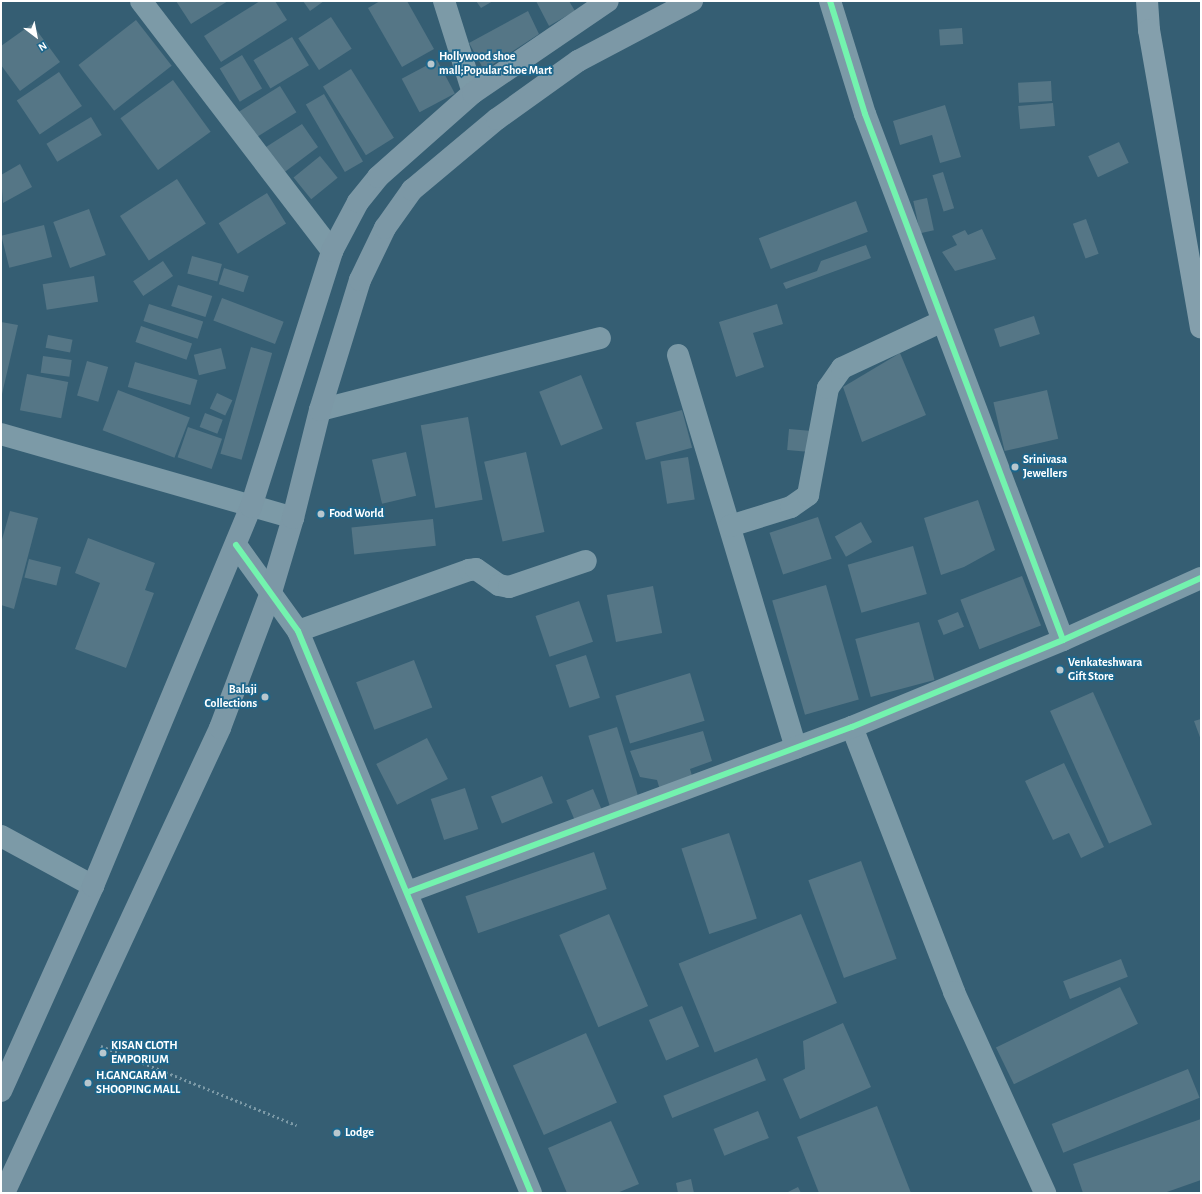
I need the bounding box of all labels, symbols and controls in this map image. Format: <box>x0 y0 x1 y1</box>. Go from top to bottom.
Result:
north arrow <box>16 16 56 56</box>
text: N <box>36 40 49 53</box>
place label: Hollywood shoe mall;Popular Shoe Mart <box>439 50 552 78</box>
marker: Hollywood shoe mall;Popular Shoe Mart <box>426 59 436 69</box>
place label: Srinivasa Jewellers <box>1023 453 1067 481</box>
marker: Srinivasa Jewellers <box>1010 462 1020 472</box>
place label: Food World <box>329 507 384 521</box>
marker: Food World <box>316 509 326 519</box>
place label: Venkateshwara Gift Store <box>1068 656 1142 684</box>
marker: Venkateshwara Gift Store <box>1055 665 1065 675</box>
place label: Balaji Collections <box>204 683 257 711</box>
marker: Balaji Collections <box>260 692 270 702</box>
place label: KISAN CLOTH EMPORIUM <box>111 1039 178 1067</box>
marker: KISAN CLOTH EMPORIUM <box>98 1048 108 1058</box>
place label: H.GANGARAM SHOOPING MALL <box>96 1069 180 1097</box>
marker: H.GANGARAM SHOOPING MALL <box>83 1078 93 1088</box>
place label: Lodge <box>345 1126 374 1140</box>
marker: Lodge <box>332 1128 342 1138</box>

